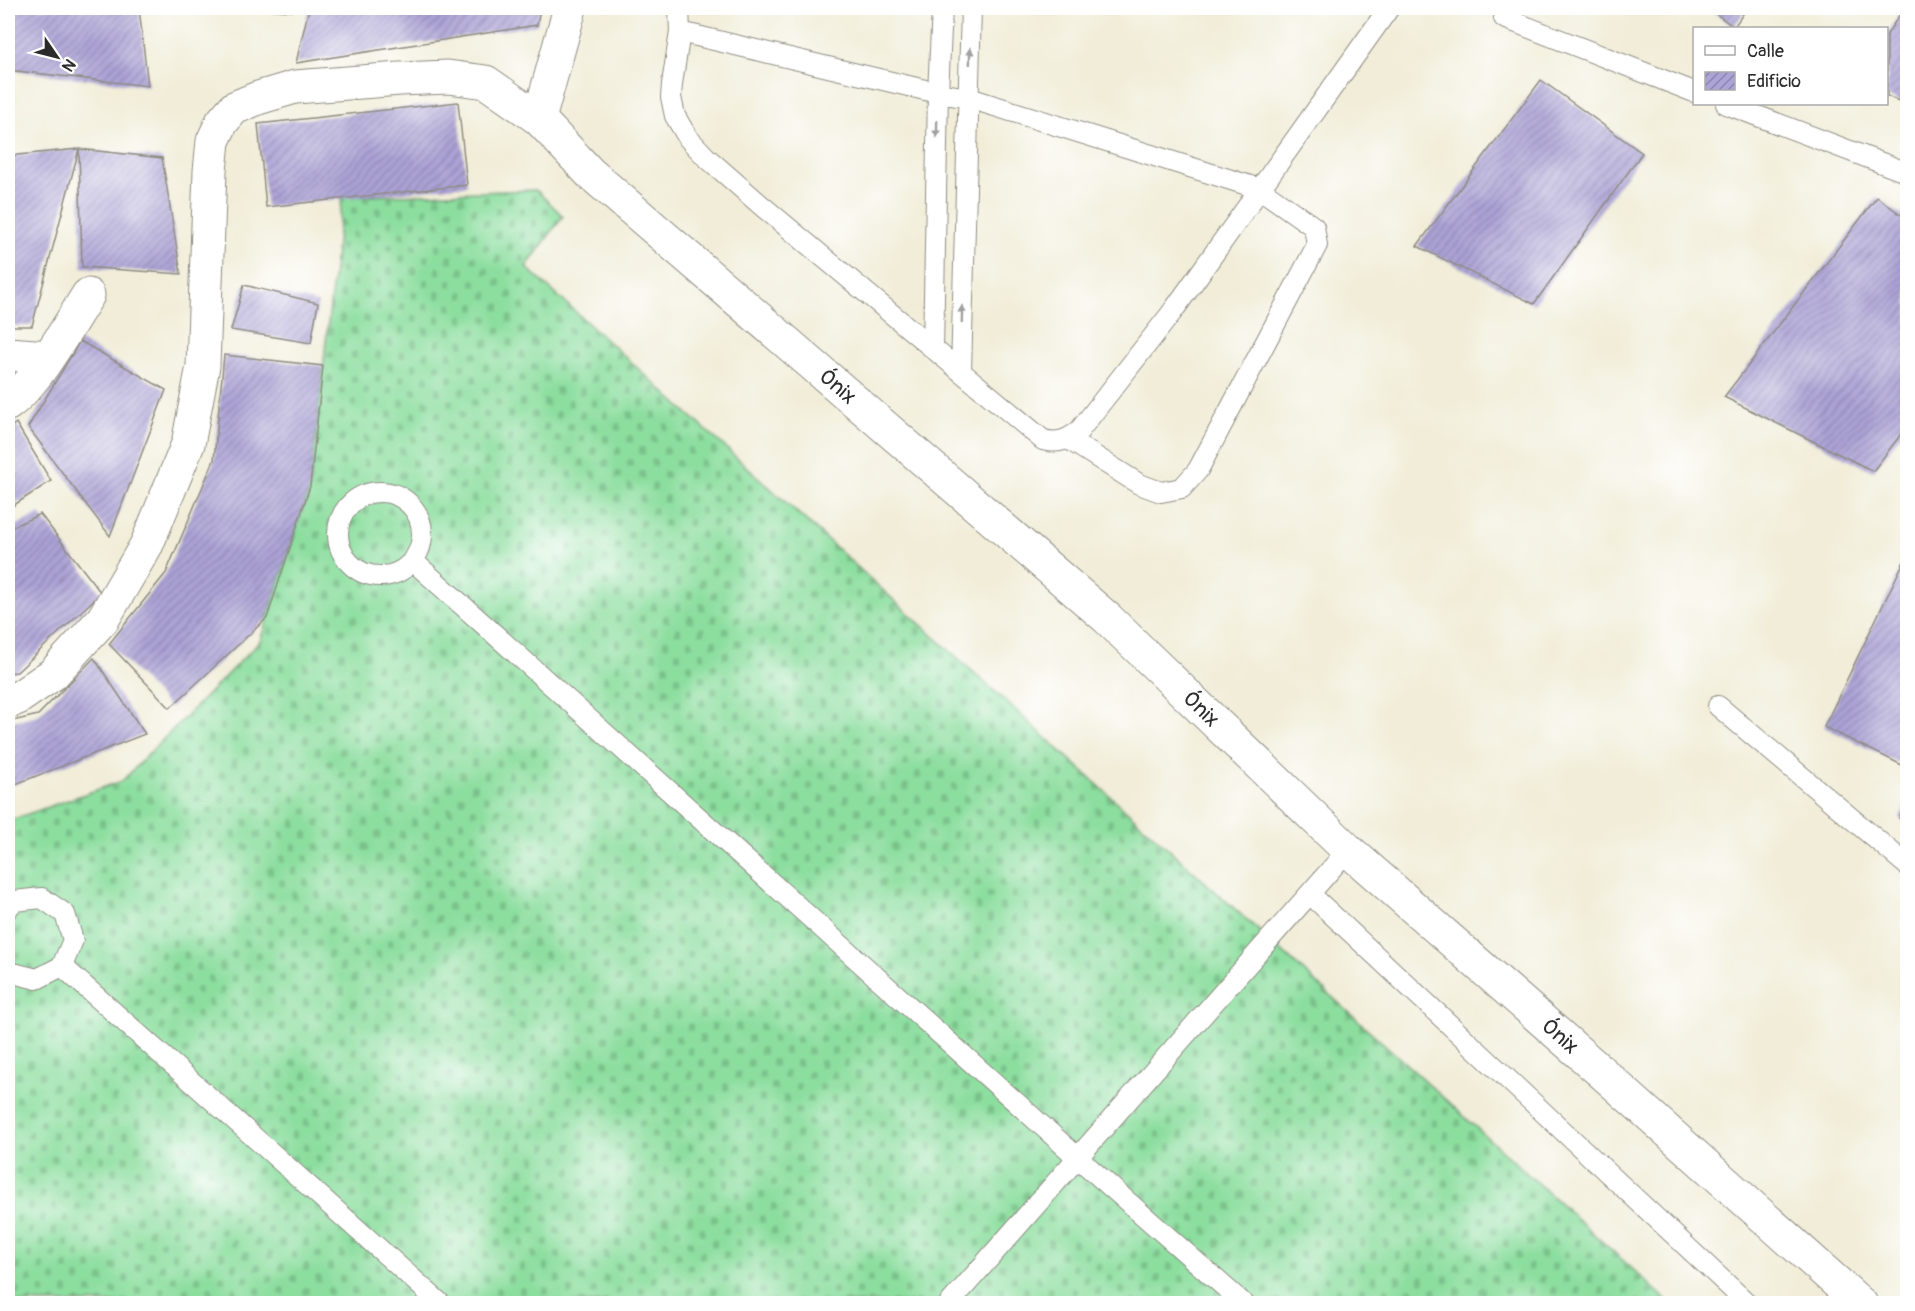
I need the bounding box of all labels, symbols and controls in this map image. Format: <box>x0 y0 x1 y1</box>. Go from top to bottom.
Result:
north arrow <box>27 27 87 87</box>
legend <box>1693 27 1888 105</box>
text: Calle <box>1747 40 1784 63</box>
one-way arrow <box>965 46 974 65</box>
text: N <box>57 55 80 75</box>
text: Edificio <box>1747 70 1801 93</box>
one-way arrow <box>933 119 942 138</box>
one-way arrow <box>957 304 967 323</box>
street label: Ónix <box>813 363 862 410</box>
street label: Ónix <box>1177 685 1225 733</box>
street label: Ónix <box>1536 1012 1584 1060</box>

